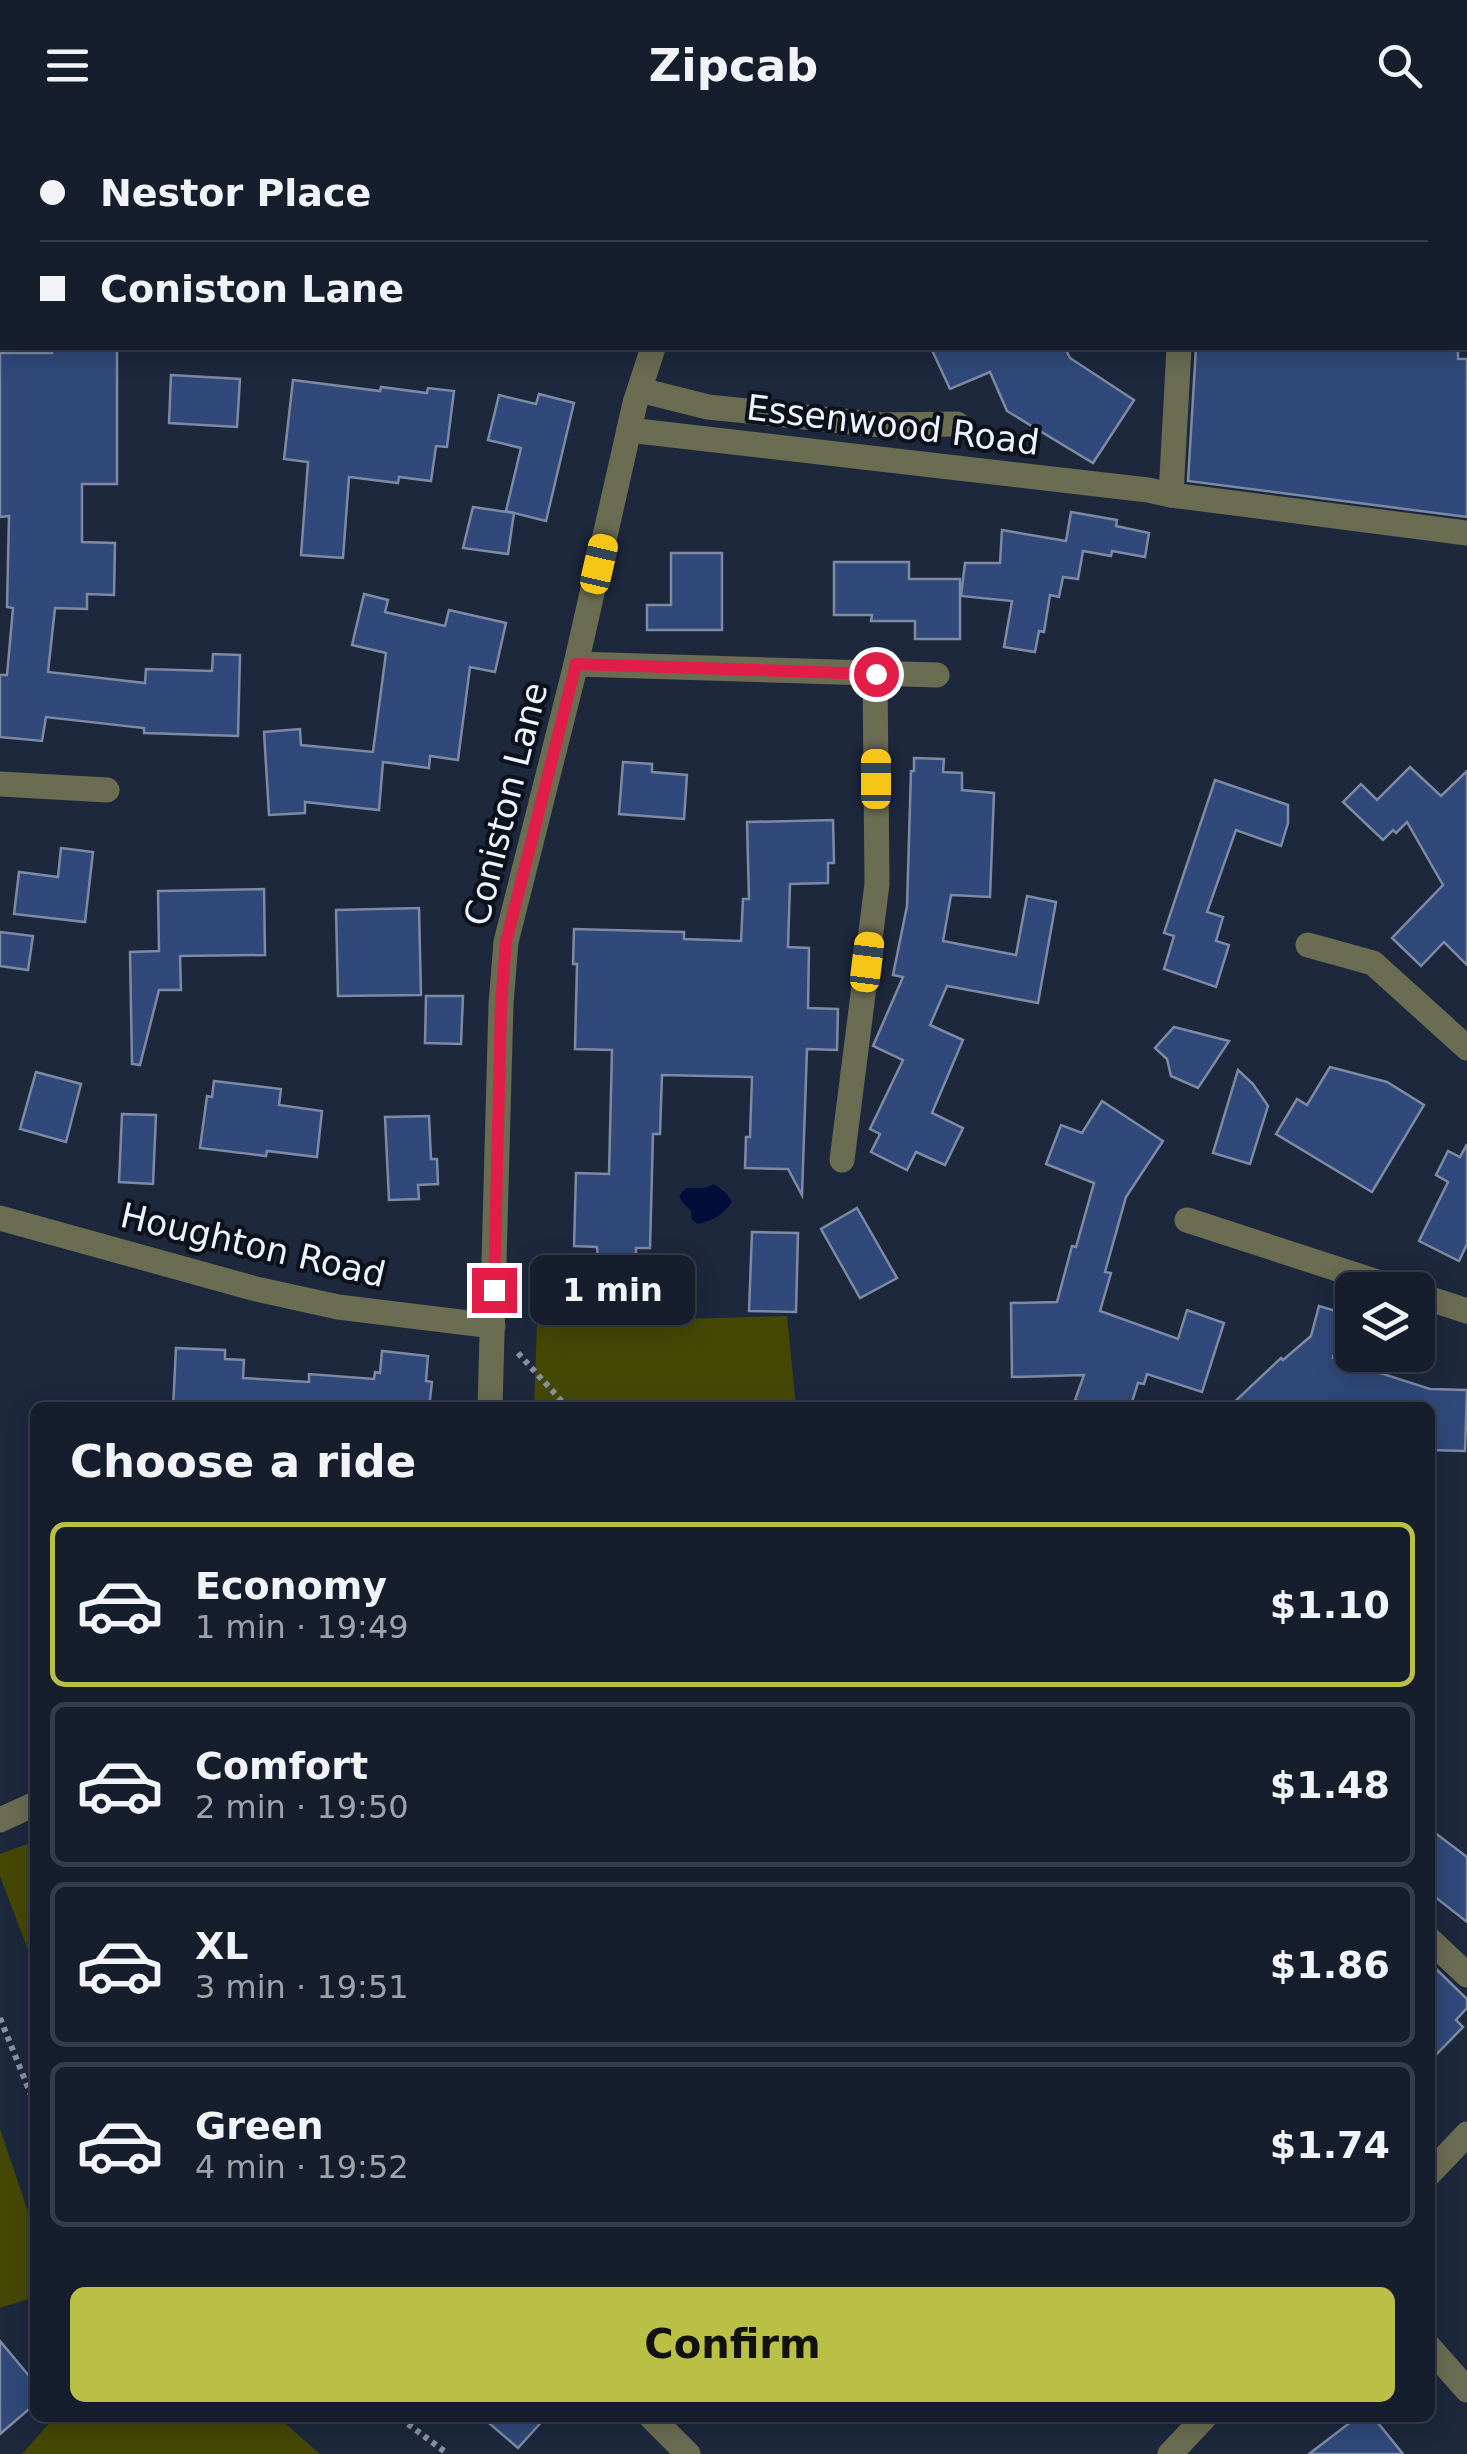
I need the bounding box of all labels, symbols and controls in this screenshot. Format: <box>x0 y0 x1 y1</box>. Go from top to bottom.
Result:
icon: menu <box>40 38 95 93</box>
icon: search <box>1372 38 1427 93</box>
text: Zipcab <box>649 39 818 92</box>
text: Nestor Place <box>100 171 371 215</box>
text: Coniston Lane <box>100 267 404 311</box>
street label: Essenwood Road <box>744 387 1042 463</box>
car <box>578 531 620 597</box>
route start <box>854 652 899 697</box>
street label: Coniston Lane <box>456 678 556 930</box>
car <box>861 749 891 809</box>
car <box>848 930 886 994</box>
street label: Houghton Road <box>117 1195 389 1295</box>
callout: 1 min <box>529 1255 694 1325</box>
route end <box>472 1268 517 1313</box>
text: 1 min <box>562 1271 663 1309</box>
map controls <box>1335 1272 1435 1372</box>
button: layers <box>1335 1272 1435 1372</box>
text: Choose a ride <box>70 1435 416 1488</box>
icon: car <box>75 1560 165 1650</box>
text: Economy <box>195 1564 387 1608</box>
text: $1.10 <box>1270 1583 1390 1627</box>
text: 1 min · 19:49 <box>195 1608 409 1646</box>
icon: car <box>75 1740 165 1830</box>
text: Comfort <box>195 1744 368 1788</box>
text: $1.48 <box>1270 1763 1390 1807</box>
text: 2 min · 19:50 <box>195 1788 409 1826</box>
icon: car <box>75 1920 165 2010</box>
text: XL <box>195 1924 249 1968</box>
text: $1.86 <box>1270 1943 1390 1987</box>
text: 3 min · 19:51 <box>195 1968 409 2006</box>
icon: car <box>75 2100 165 2190</box>
text: Green <box>195 2104 324 2148</box>
text: $1.74 <box>1270 2123 1390 2167</box>
text: 4 min · 19:52 <box>195 2148 409 2186</box>
button: Confirm <box>70 2287 1395 2402</box>

